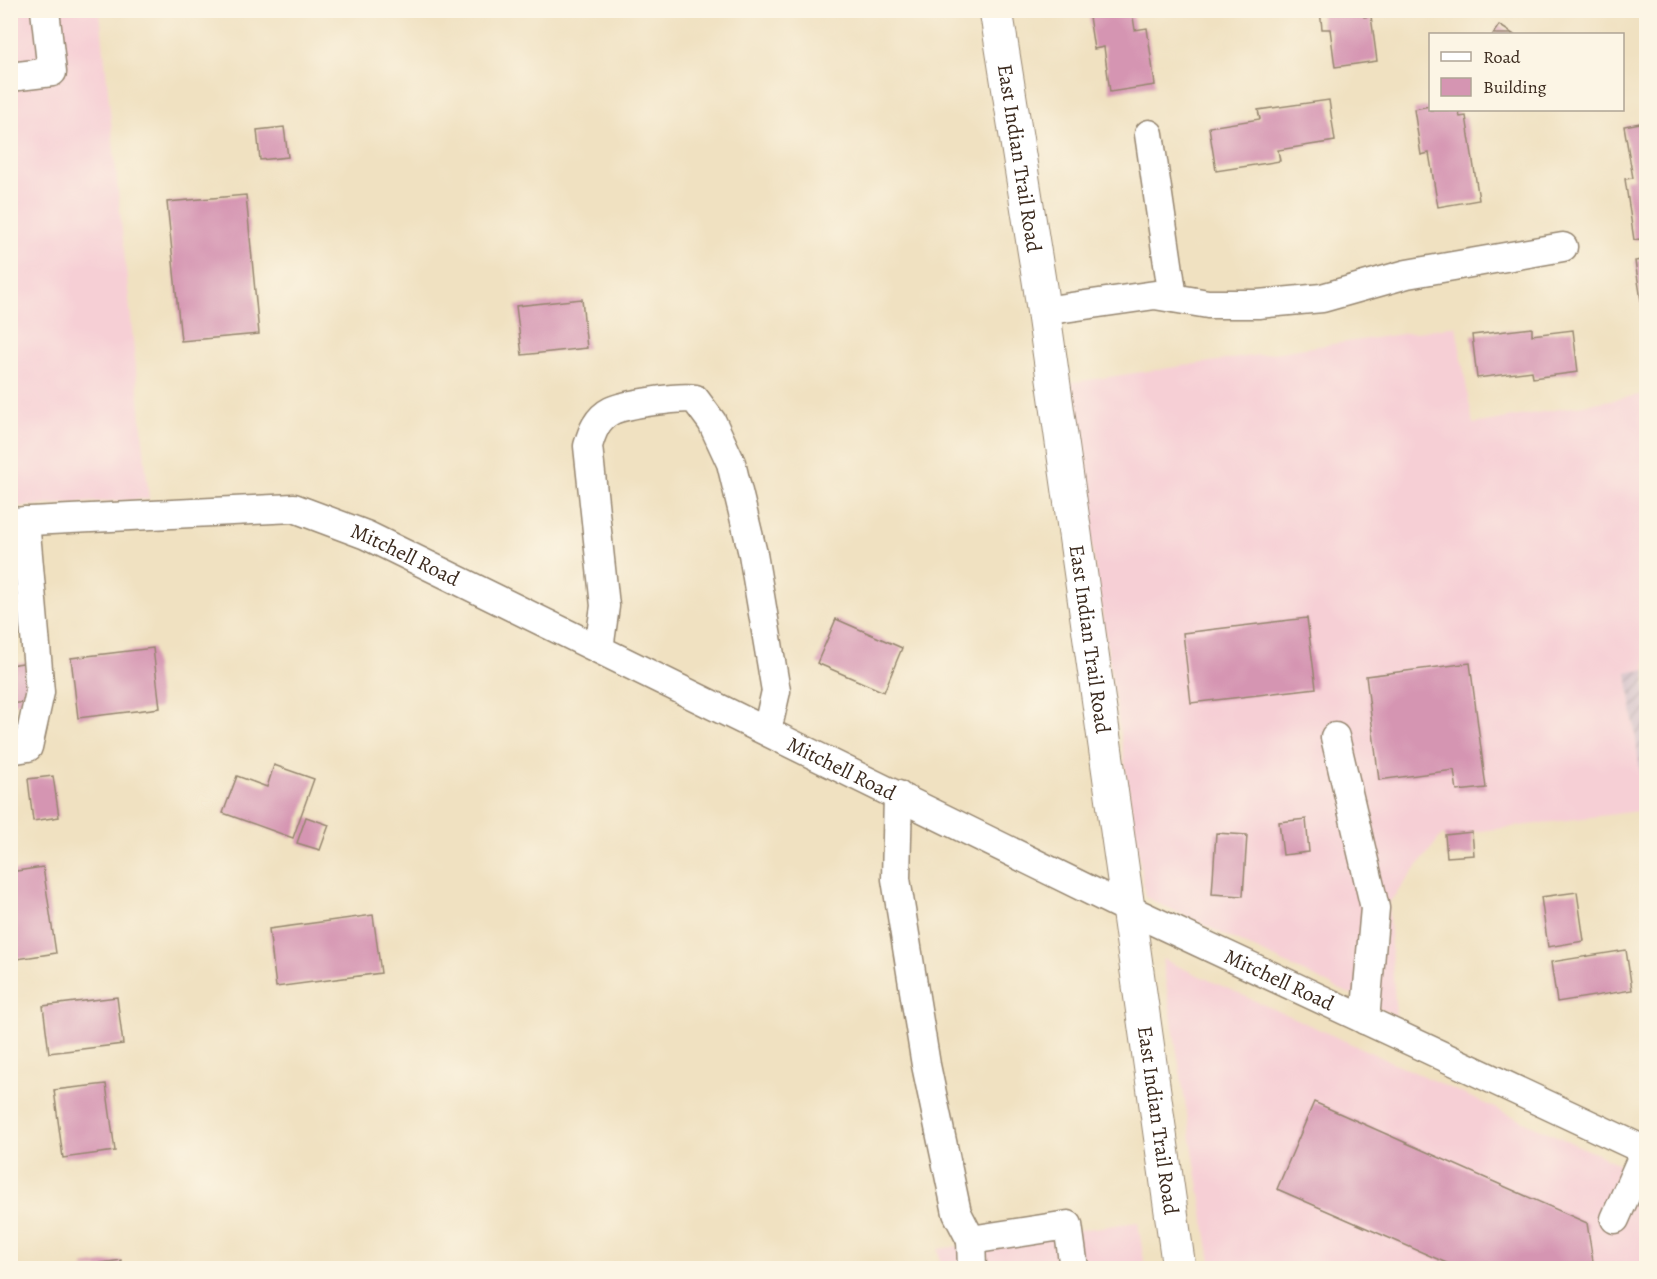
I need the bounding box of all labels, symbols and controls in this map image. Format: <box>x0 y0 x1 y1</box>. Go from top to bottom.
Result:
legend <box>1429 33 1624 111</box>
text: Road <box>1483 45 1521 69</box>
street label: East Indian Trail Road <box>991 62 1048 255</box>
text: Building <box>1483 75 1547 99</box>
street label: Mitchell Road <box>347 517 465 593</box>
street label: East Indian Trail Road <box>1063 543 1117 736</box>
street label: Mitchell Road <box>782 730 901 807</box>
street label: Mitchell Road <box>1220 942 1339 1018</box>
street label: East Indian Trail Road <box>1131 1024 1185 1217</box>

